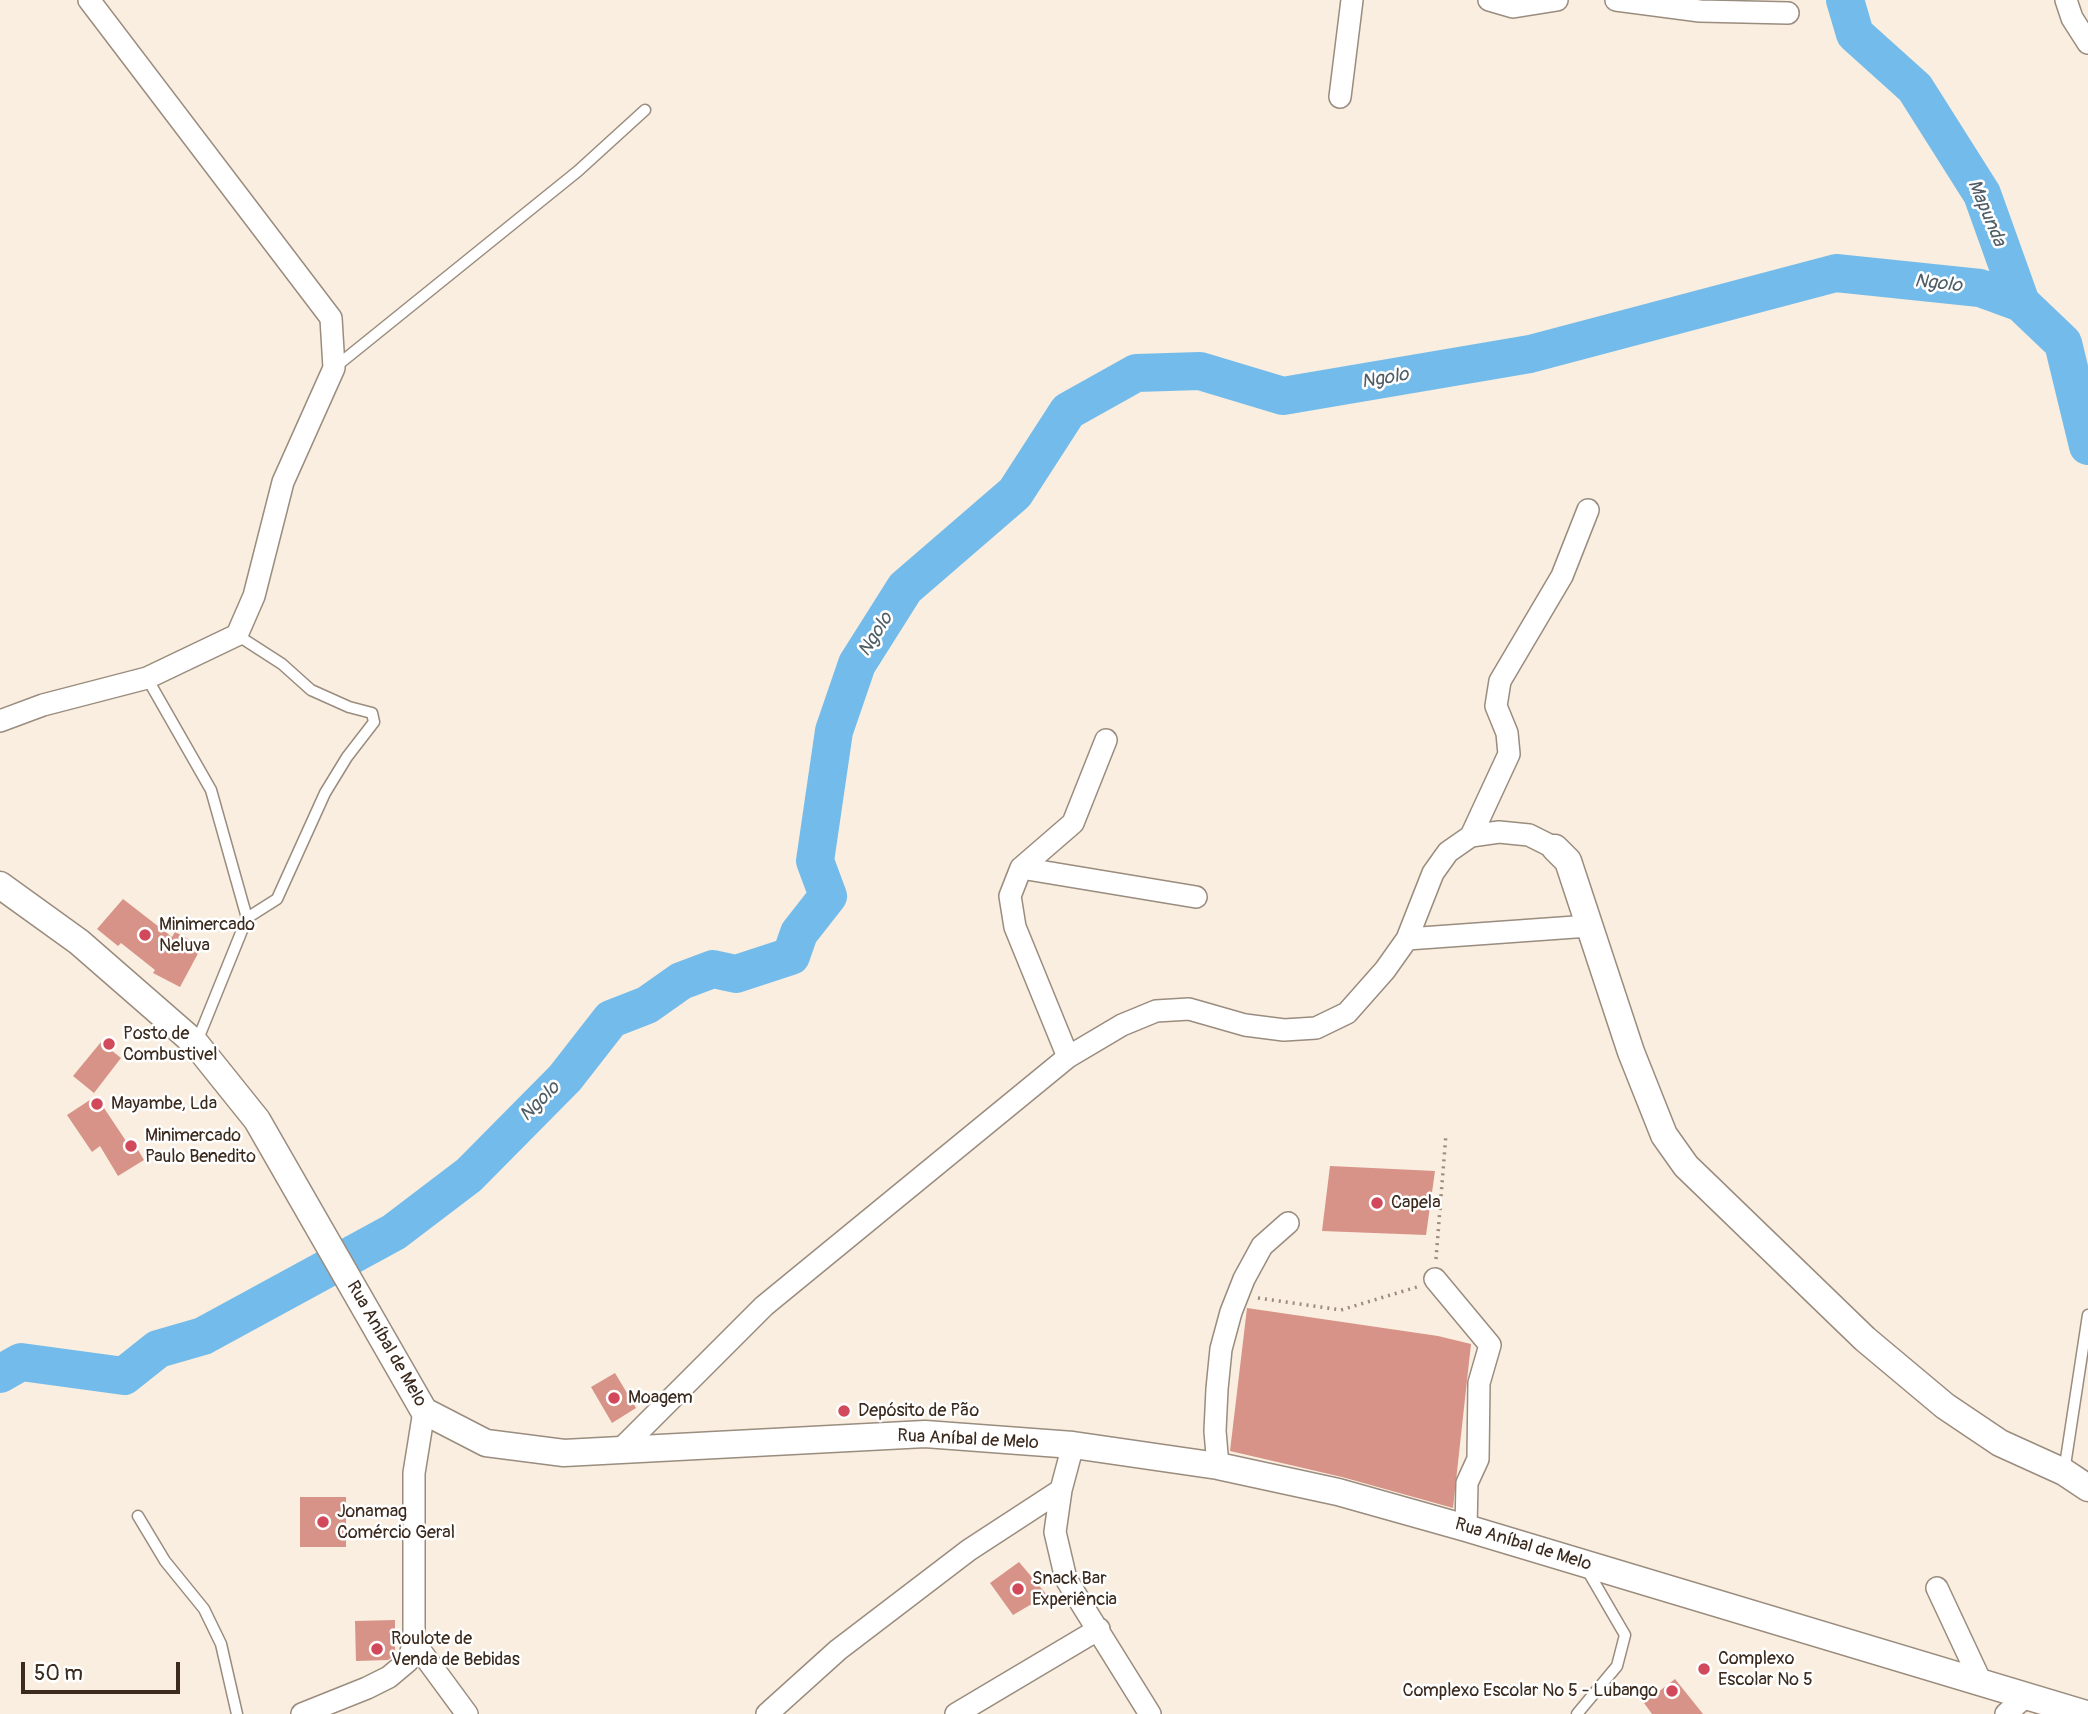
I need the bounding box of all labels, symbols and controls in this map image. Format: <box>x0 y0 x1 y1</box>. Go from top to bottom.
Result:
water label: Mapunda <box>1962 176 2010 250</box>
water label: Ngolo <box>1913 270 1963 298</box>
water label: Ngolo <box>1360 364 1410 394</box>
water label: Ngolo <box>854 609 898 661</box>
place label: Minimercado Neluva <box>159 914 255 956</box>
marker: Minimercado Neluva <box>137 927 153 943</box>
place label: Posto de Combustivel <box>123 1023 217 1066</box>
marker: Posto de Combustivel <box>101 1036 117 1052</box>
water label: Ngolo <box>515 1077 565 1127</box>
place label: Mayambe, Lda <box>111 1093 217 1115</box>
marker: Mayambe, Lda <box>89 1096 105 1112</box>
place label: Minimercado Paulo Benedito <box>145 1125 256 1168</box>
marker: Minimercado Paulo Benedito <box>123 1138 139 1154</box>
place label: Capela <box>1391 1192 1440 1214</box>
marker: Capela <box>1369 1195 1385 1211</box>
street label: Rua Aníbal de Melo <box>341 1277 431 1411</box>
place label: Moagem <box>628 1387 693 1409</box>
marker: Moagem <box>606 1390 622 1406</box>
place label: Depósito de Pão <box>858 1400 979 1422</box>
marker: Depósito de Pão <box>836 1403 852 1419</box>
street label: Rua Aníbal de Melo <box>897 1426 1039 1454</box>
place label: Jonamag Comércio Geral <box>337 1501 455 1544</box>
marker: Jonamag Comércio Geral <box>315 1514 331 1530</box>
street label: Rua Aníbal de Melo <box>1452 1514 1594 1576</box>
place label: Snack Bar Experiência <box>1032 1568 1117 1610</box>
marker: Snack Bar Experiência <box>1010 1581 1026 1597</box>
place label: Roulote de Venda de Bebidas <box>391 1628 520 1670</box>
marker: Roulote de Venda de Bebidas <box>369 1641 385 1657</box>
scale bar <box>24 1648 184 1692</box>
place label: Complexo Escolar Nº 5 <box>1718 1648 1813 1690</box>
text: 50 m <box>34 1660 83 1687</box>
marker: Complexo Escolar Nº 5 <box>1696 1661 1712 1677</box>
place label: Complexo Escolar Nº 5 - Lubango <box>1403 1680 1658 1702</box>
marker: Complexo Escolar Nº 5 - Lubango <box>1664 1683 1680 1699</box>

